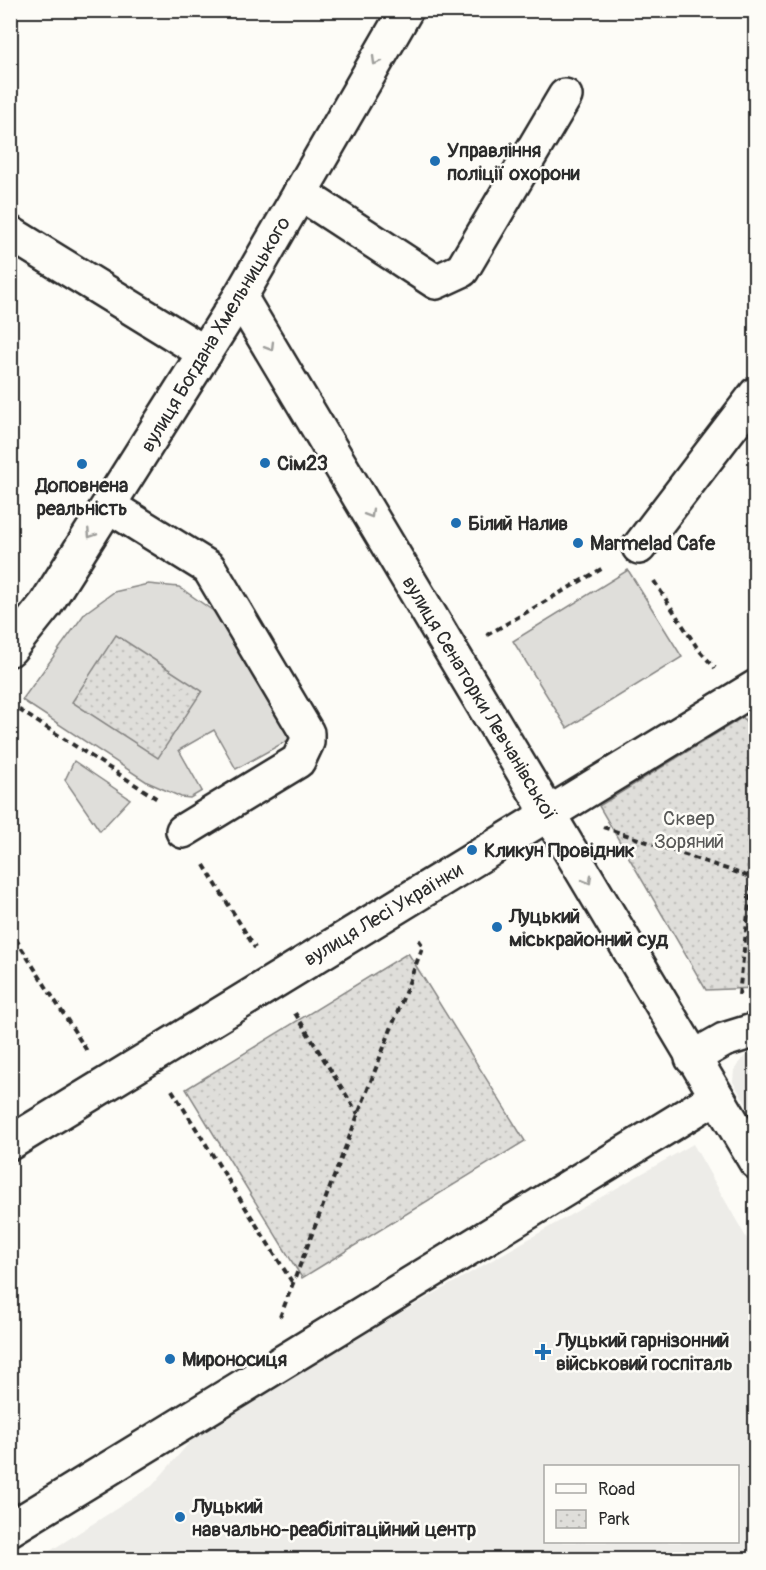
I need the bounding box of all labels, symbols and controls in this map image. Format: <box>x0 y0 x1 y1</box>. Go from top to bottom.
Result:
one-way arrow <box>372 55 384 65</box>
place label: Управління поліції охорони <box>447 138 580 186</box>
marker: Управління поліції охорони <box>428 154 442 168</box>
street label: вулиця Богдана Хмельницького <box>135 212 296 457</box>
one-way arrow <box>263 341 274 351</box>
place label: Сім23 <box>277 451 328 476</box>
marker: Сім23 <box>258 456 272 470</box>
marker: Доповнена реальність <box>75 457 89 471</box>
place label: Доповнена реальність <box>35 473 128 521</box>
one-way arrow <box>363 508 375 518</box>
place label: Білий Налив <box>468 511 568 536</box>
marker: Білий Налив <box>449 516 463 530</box>
one-way arrow <box>87 528 99 538</box>
place label: Marmelad Cafe <box>590 531 716 556</box>
marker: Marmelad Cafe <box>571 536 585 550</box>
street label: вулиця Сенаторки Левчанівської <box>396 571 563 825</box>
park label: Сквер Зоряний <box>654 806 724 854</box>
place label: Кликун Провідник <box>484 838 635 863</box>
marker: Кликун Провідник <box>465 843 479 857</box>
street label: вулиця Лесі Українки <box>299 857 467 972</box>
one-way arrow <box>581 874 593 884</box>
place label: Луцький міськрайонний суд <box>508 904 669 952</box>
marker: Луцький міськрайонний суд <box>490 920 504 934</box>
place label: Луцький гарнізонний військовий госпіталь <box>555 1328 733 1376</box>
marker: Луцький гарнізонний військовий госпіталь <box>534 1343 552 1361</box>
place label: Мироносиця <box>182 1347 287 1372</box>
marker: Мироносиця <box>163 1352 177 1366</box>
legend <box>544 1465 739 1543</box>
text: Road <box>598 1478 635 1501</box>
place label: Луцький навчально-реабілітаційний центр <box>191 1494 477 1542</box>
text: Park <box>598 1508 630 1531</box>
marker: Луцький навчально-реабілітаційний центр <box>173 1510 187 1524</box>

